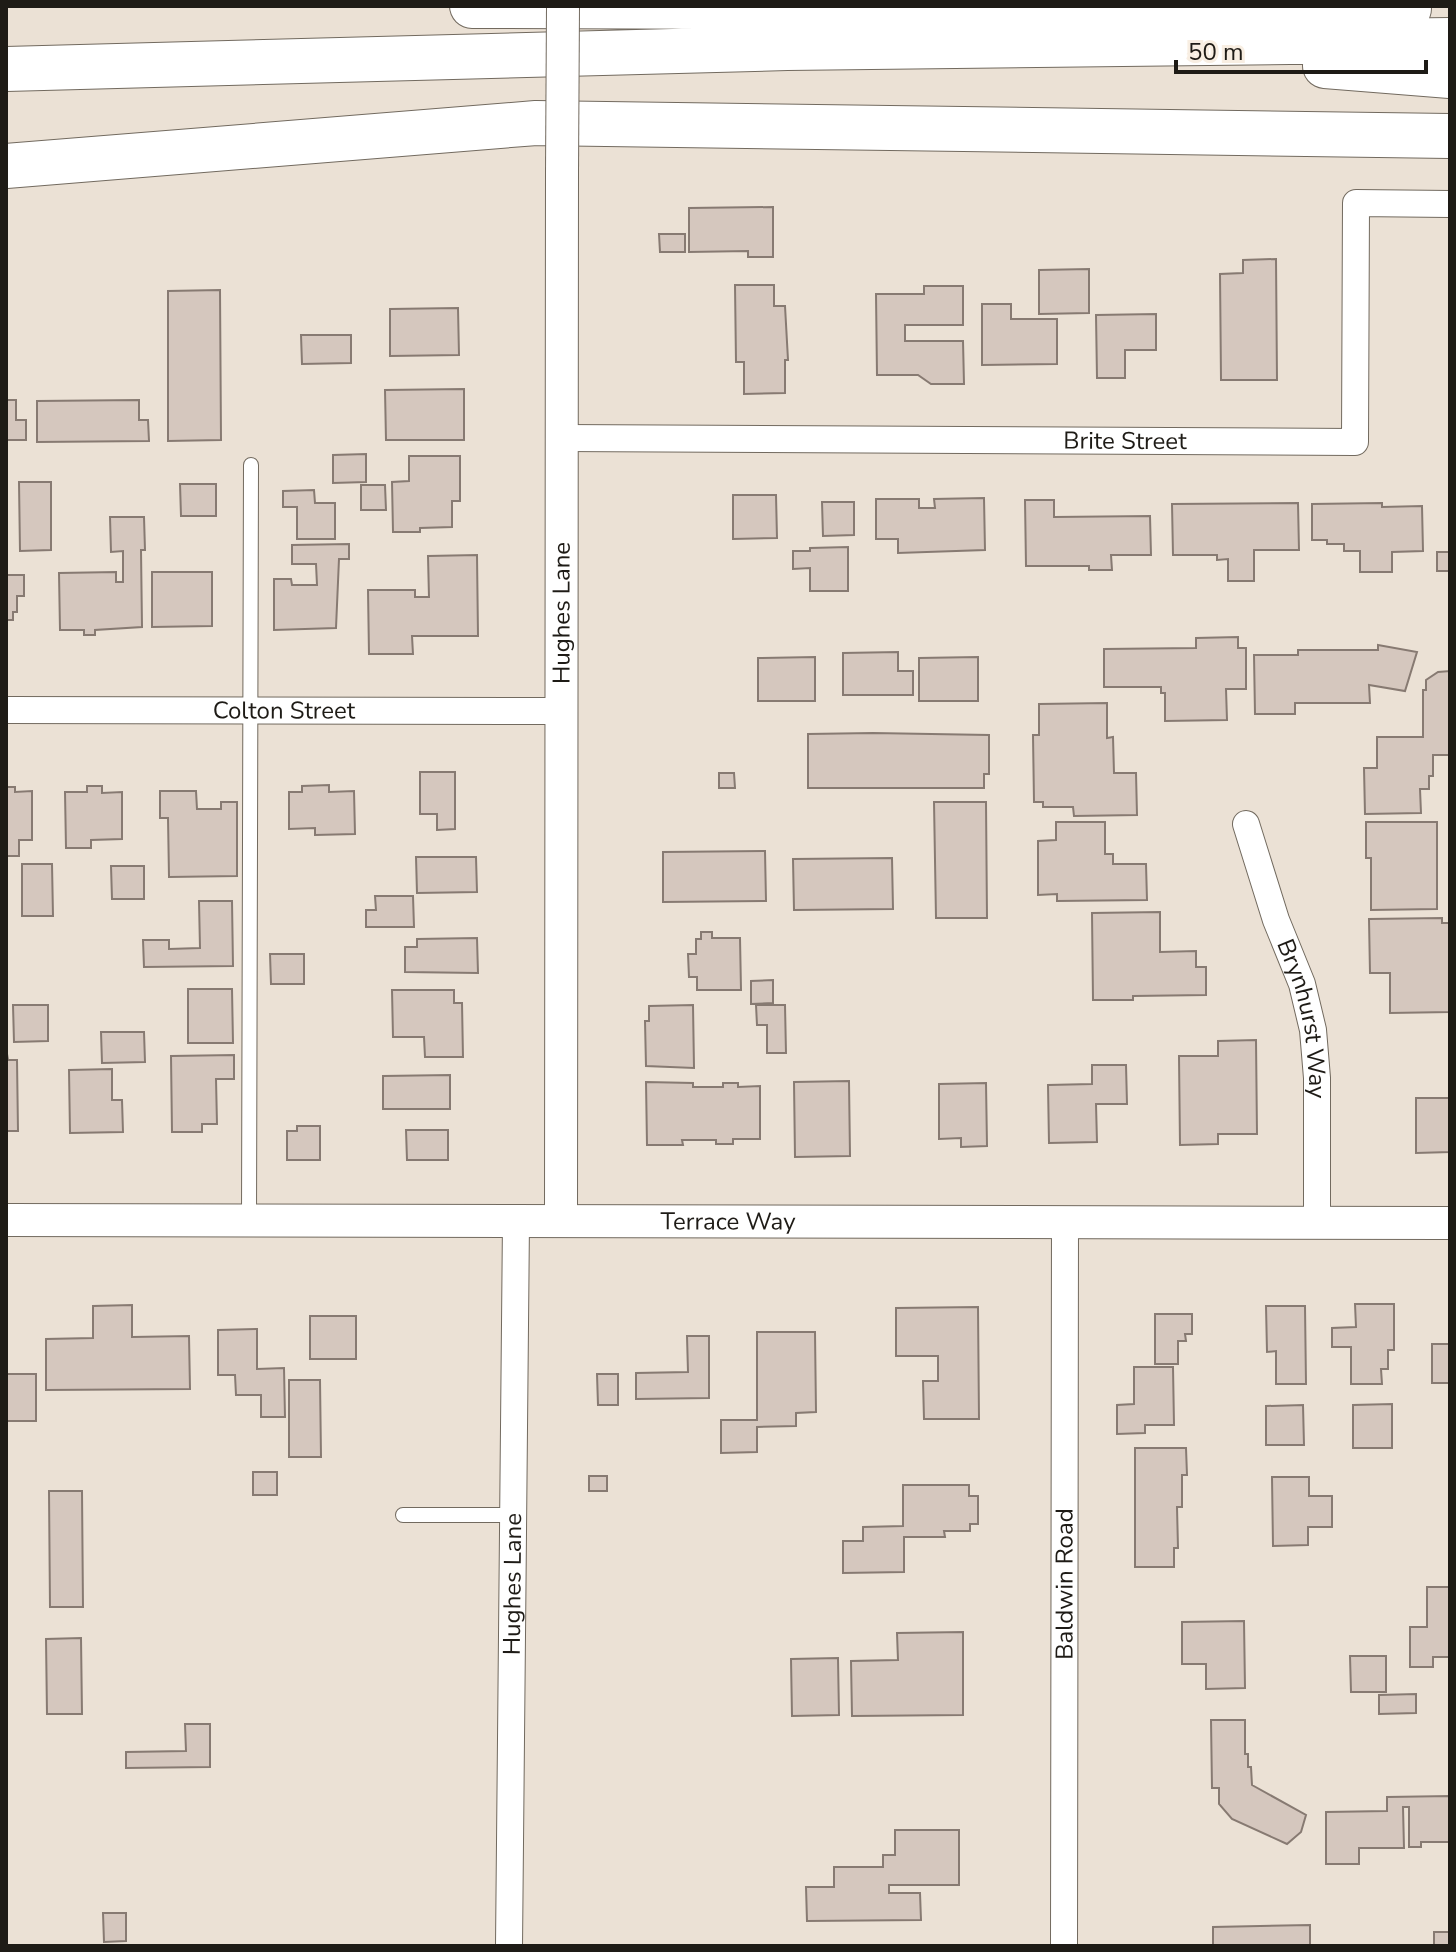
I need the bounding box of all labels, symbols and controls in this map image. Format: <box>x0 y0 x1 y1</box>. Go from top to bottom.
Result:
scale bar <box>1176 24 1426 74</box>
text: 50 m <box>1188 36 1244 68</box>
street label: Brite Street <box>1063 425 1187 457</box>
street label: Hughes Lane <box>546 542 578 684</box>
street label: Colton Street <box>213 694 356 727</box>
street label: Brynhurst Way <box>1269 934 1333 1099</box>
street label: Terrace Way <box>660 1205 796 1238</box>
street label: Baldwin Road <box>1048 1508 1081 1660</box>
street label: Hughes Lane <box>496 1513 529 1655</box>

